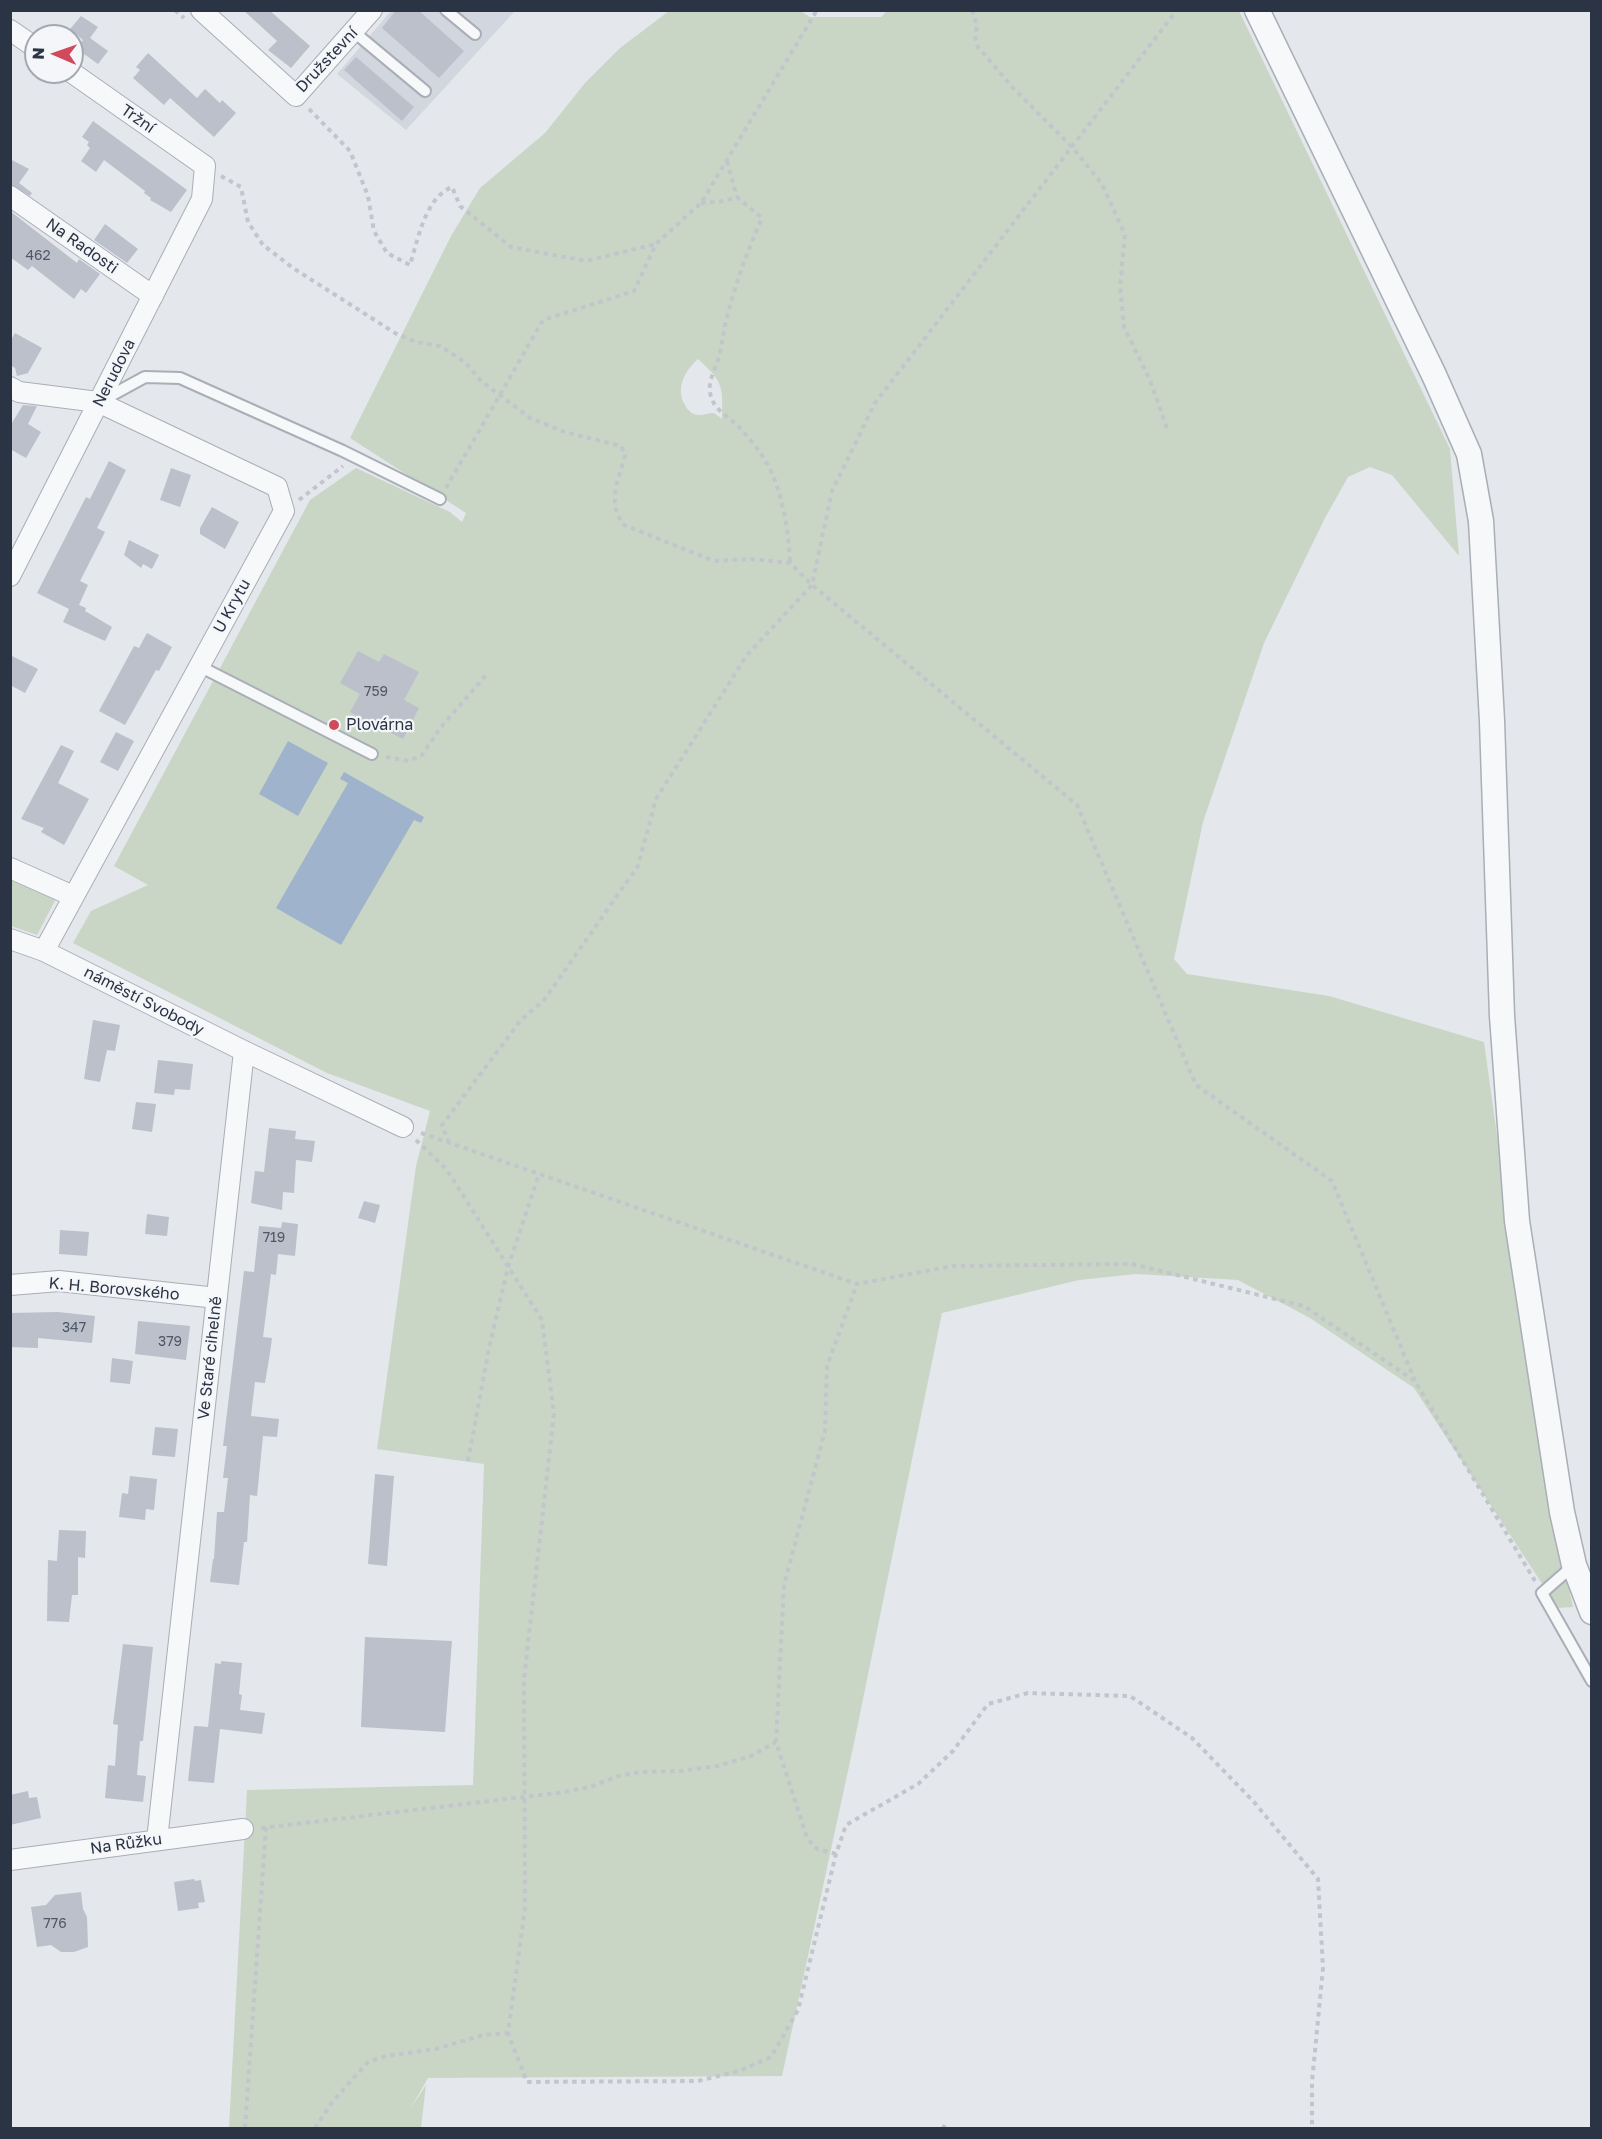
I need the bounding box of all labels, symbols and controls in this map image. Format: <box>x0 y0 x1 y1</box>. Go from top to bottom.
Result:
street label: Družstevní <box>292 23 362 97</box>
north arrow <box>24 24 84 84</box>
text: N <box>28 47 48 60</box>
street label: Tržní <box>117 100 159 138</box>
street label: Na Radosti <box>42 214 122 278</box>
house number: 462 <box>25 248 51 264</box>
street label: Nerudova <box>89 336 139 410</box>
street label: U Krytu <box>209 576 255 636</box>
house number: 759 <box>364 684 388 700</box>
place label: Plovárna <box>346 715 413 735</box>
marker: Plovárna <box>327 718 341 732</box>
street label: náměstí Svobody <box>81 962 207 1040</box>
house number: 719 <box>263 1230 285 1246</box>
street label: K. H. Borovského <box>48 1274 180 1304</box>
street label: Ve Staré cihelně <box>194 1295 226 1421</box>
house number: 347 <box>62 1320 86 1336</box>
house number: 379 <box>158 1334 182 1350</box>
street label: Na Růžku <box>89 1829 163 1859</box>
house number: 776 <box>43 1916 67 1932</box>

